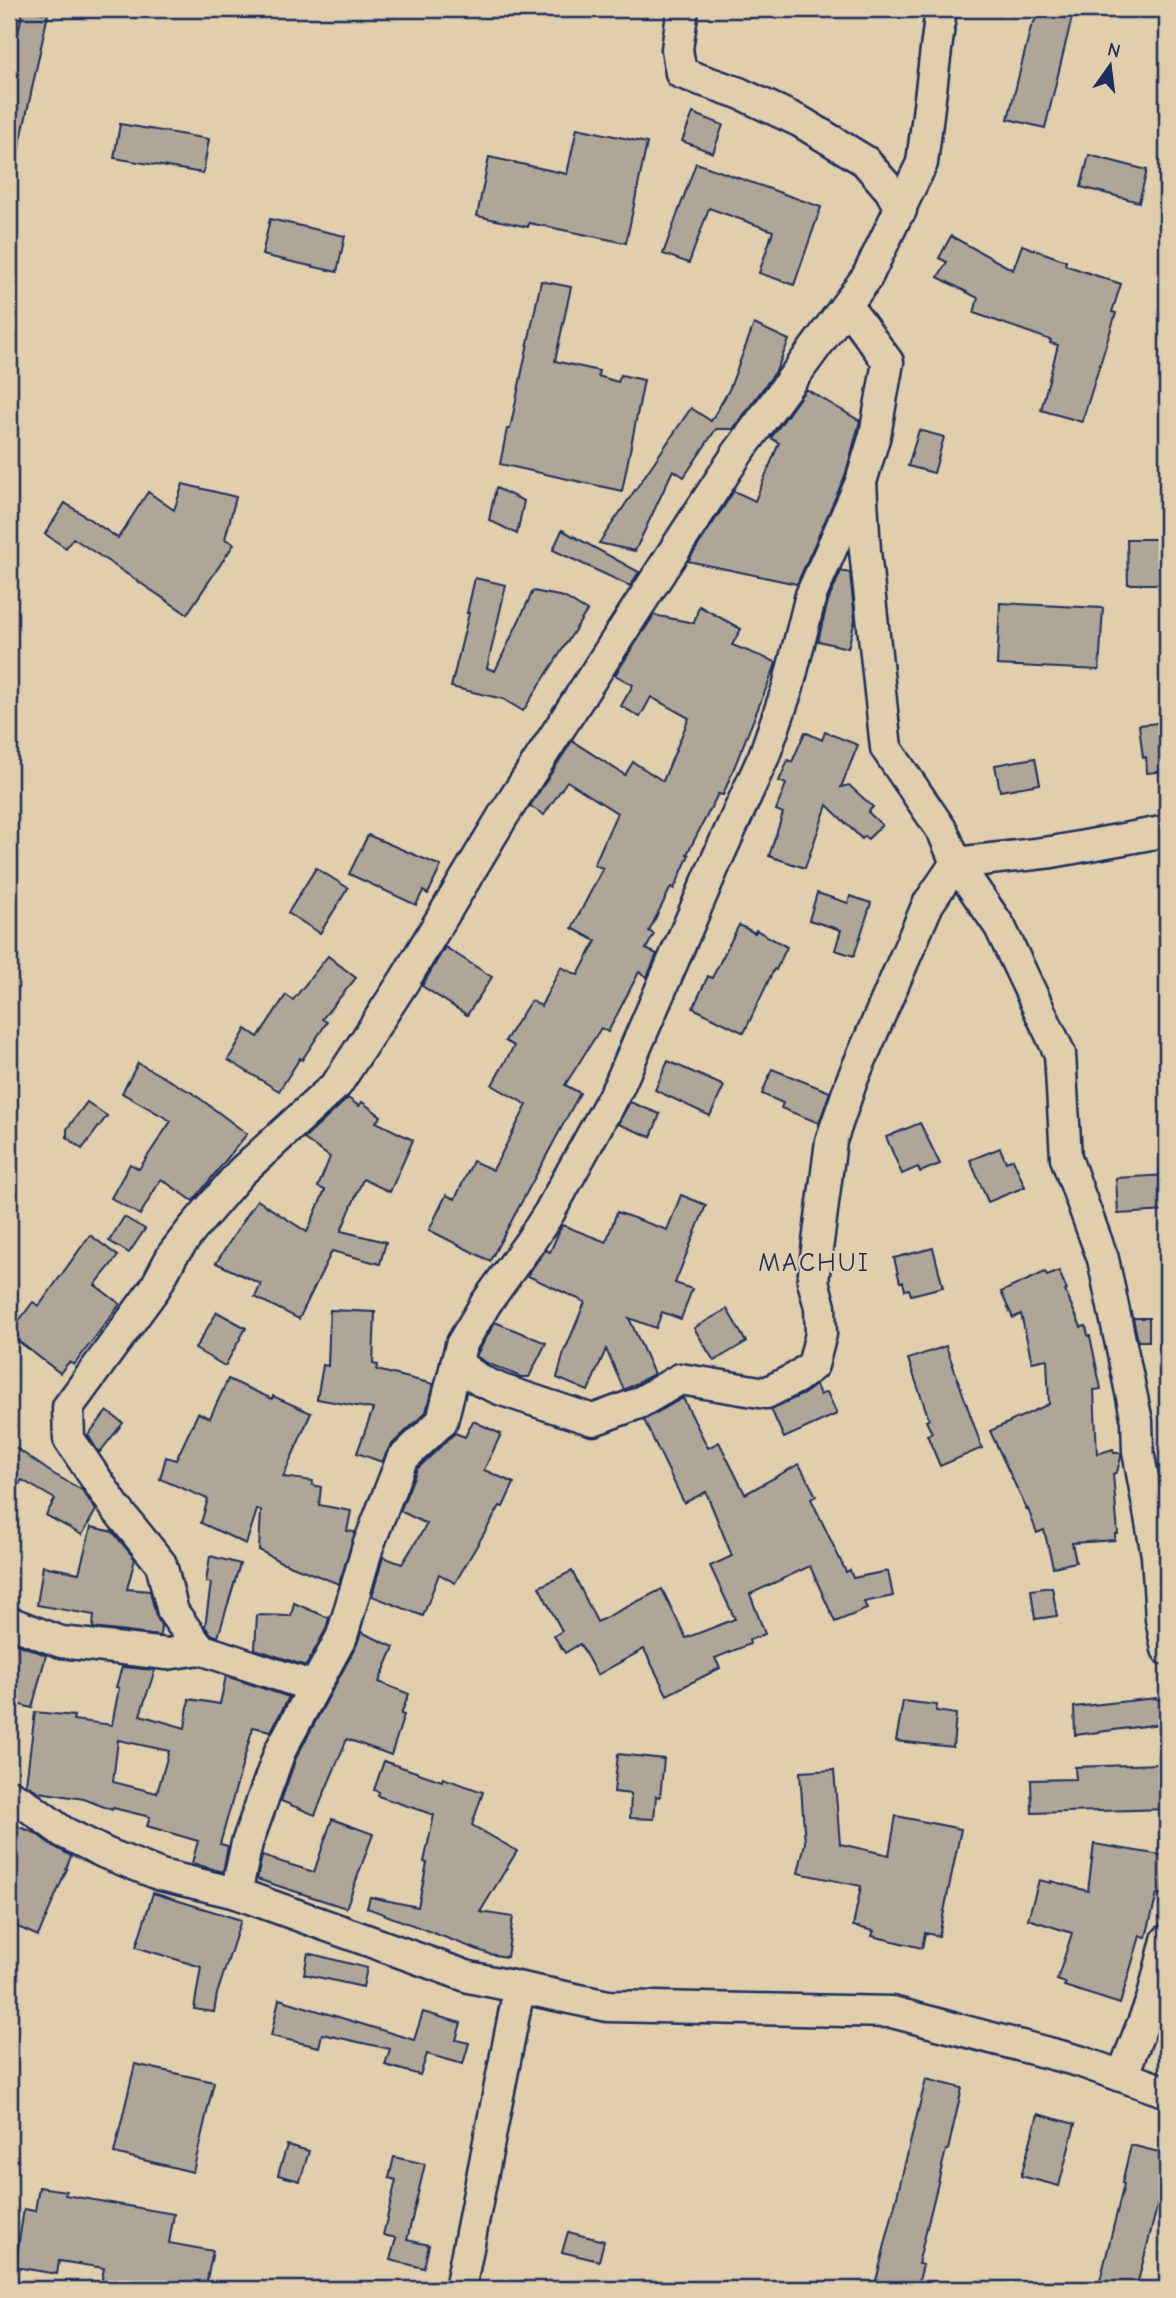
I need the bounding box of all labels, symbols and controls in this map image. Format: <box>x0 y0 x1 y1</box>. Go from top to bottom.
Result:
north arrow <box>1074 32 1144 102</box>
text: N <box>1105 38 1123 63</box>
district label: MACHUI <box>758 1248 870 1278</box>

